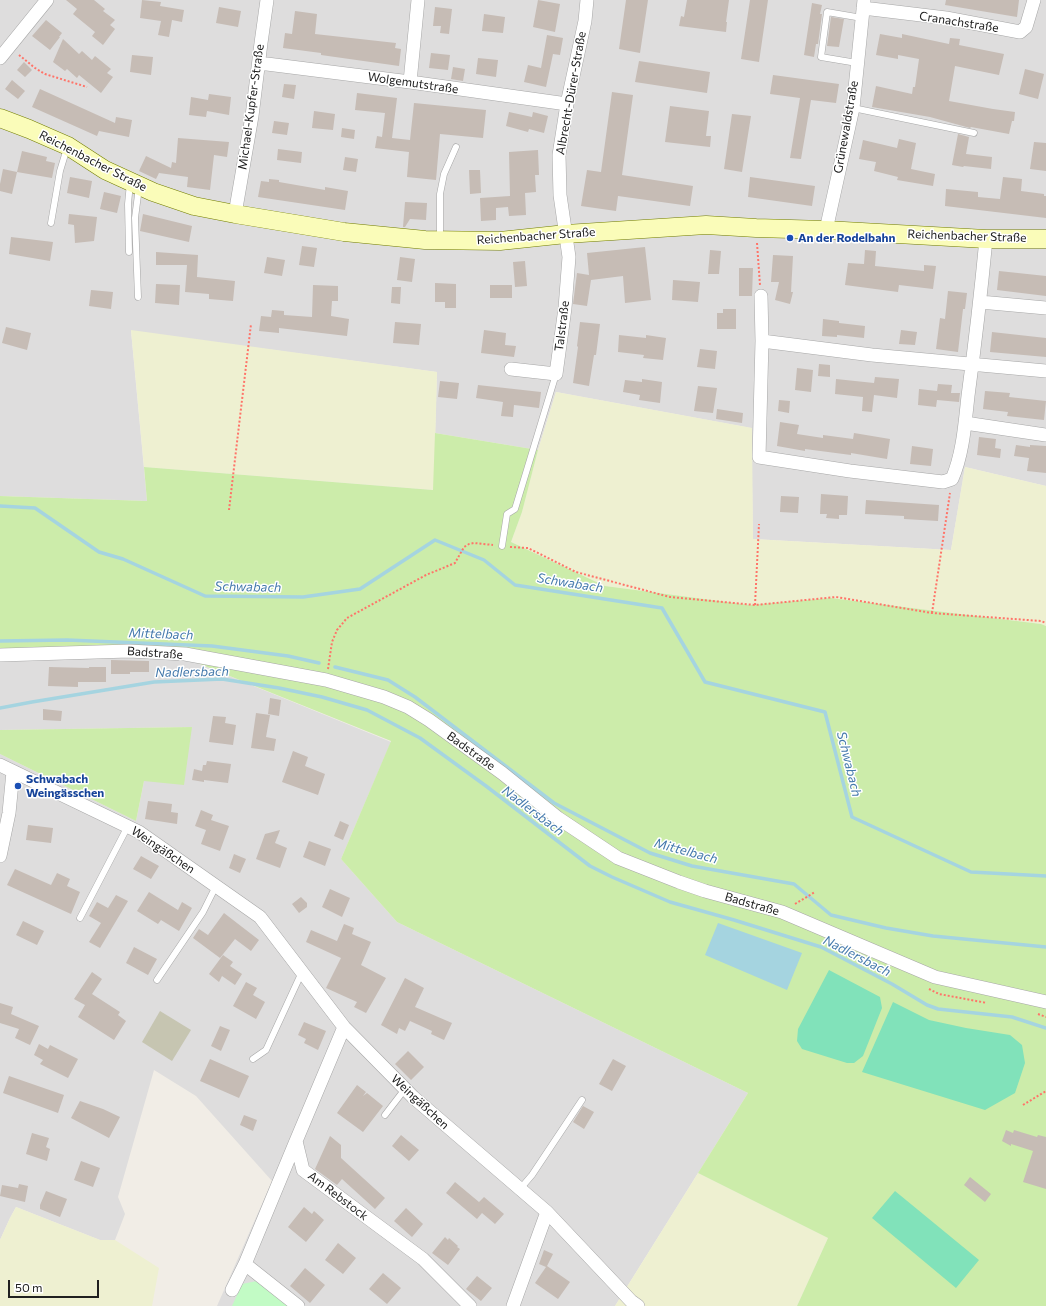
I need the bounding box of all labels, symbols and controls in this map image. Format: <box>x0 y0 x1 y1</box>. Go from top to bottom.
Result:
street label: Cranachstraße <box>918 9 1000 35</box>
street label: Albrecht-Dürer-Straße <box>553 30 589 156</box>
street label: Michael-Kupfer-Straße <box>235 43 267 171</box>
street label: Wolgemutstraße <box>367 70 459 96</box>
street label: Grünewaldstraße <box>831 79 861 175</box>
street label: Reichenbacher Straße <box>37 128 149 194</box>
street label: Reichenbacher Straße <box>476 225 596 247</box>
street label: Reichenbacher Straße <box>907 227 1027 245</box>
place label: An der Rodelbahn <box>798 231 895 245</box>
marker: An der Rodelbahn <box>785 233 795 243</box>
street label: Talstraße <box>552 300 572 352</box>
water label: Schwabach <box>536 570 604 596</box>
water label: Schwabach <box>215 579 281 595</box>
water label: Mittelbach <box>128 625 194 643</box>
street label: Badstraße <box>127 644 183 662</box>
water label: Nadlersbach <box>155 664 229 680</box>
street label: Badstraße <box>444 729 498 773</box>
water label: Schwabach <box>833 730 865 798</box>
place label: Schwabach Weingässchen <box>26 772 104 800</box>
marker: Schwabach Weingässchen <box>13 781 23 791</box>
water label: Nadlersbach <box>499 783 567 839</box>
street label: Weingäßchen <box>128 823 198 877</box>
water label: Mittelbach <box>653 835 719 867</box>
street label: Badstraße <box>723 889 781 919</box>
water label: Nadlersbach <box>821 932 893 980</box>
street label: Weingäßchen <box>388 1072 452 1132</box>
street label: Am Rebstock <box>305 1169 371 1223</box>
scale bar <box>10 1272 101 1298</box>
text: 50 m <box>15 1280 43 1294</box>

